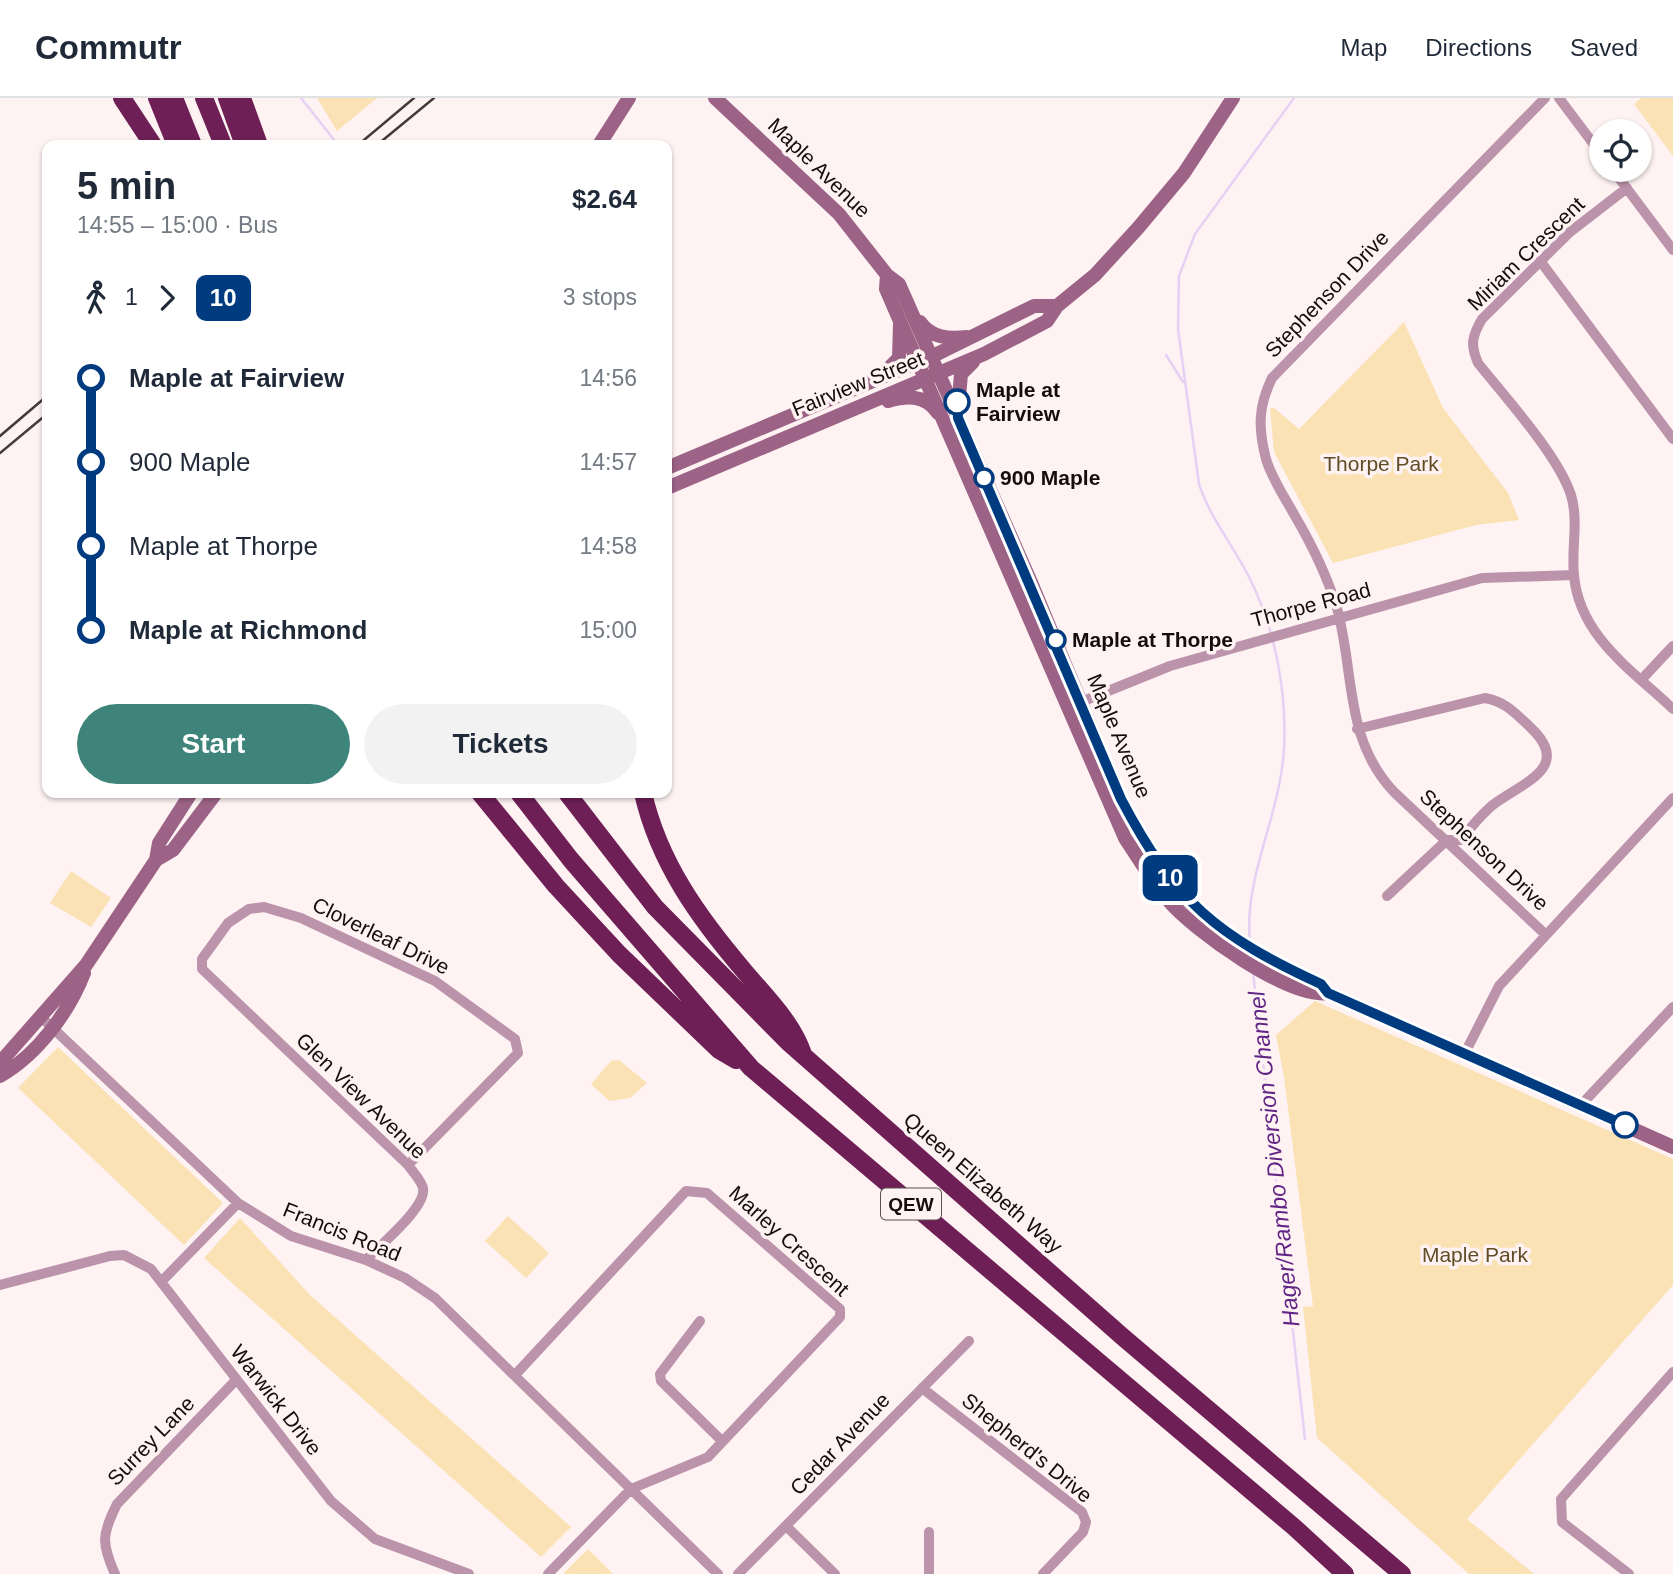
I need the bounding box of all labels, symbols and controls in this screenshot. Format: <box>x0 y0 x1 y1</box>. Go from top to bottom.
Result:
text: Commutr <box>35 29 182 66</box>
text: Map <box>1341 34 1387 61</box>
text: Directions <box>1425 34 1532 61</box>
text: Saved <box>1570 34 1638 61</box>
street label: Maple Avenue <box>764 113 875 222</box>
map controls <box>1589 119 1652 182</box>
button: locate <box>1589 119 1652 182</box>
text: 5 min <box>77 165 176 207</box>
text: $2.64 <box>572 184 637 214</box>
street label: Miriam Crescent <box>1463 192 1589 315</box>
text: 14:55 – 15:00 · Bus <box>77 212 278 238</box>
street label: Stephenson Drive <box>1260 226 1393 362</box>
icon: walk <box>77 279 115 317</box>
icon: forward <box>148 279 186 317</box>
text: 1 <box>125 284 138 310</box>
text: 10 <box>210 284 237 311</box>
text: 3 stops <box>563 284 637 310</box>
street label: Fairview Street <box>789 347 927 420</box>
text: Maple at Fairview <box>129 363 344 393</box>
text: 14:56 <box>579 365 637 391</box>
place label: Maple at Fairview <box>976 378 1061 425</box>
marker: Maple at Fairview <box>944 389 970 415</box>
text: 900 Maple <box>129 447 250 477</box>
text: 14:57 <box>579 449 637 475</box>
park label: Thorpe Park <box>1323 452 1439 475</box>
place label: 900 Maple <box>1000 466 1100 489</box>
marker: 900 Maple <box>974 468 994 488</box>
text: Maple at Thorpe <box>129 531 318 561</box>
text: 14:58 <box>579 533 637 559</box>
street label: Thorpe Road <box>1249 578 1373 631</box>
text: Maple at Richmond <box>129 615 367 645</box>
text: 15:00 <box>579 617 637 643</box>
place label: Maple at Thorpe <box>1072 628 1233 651</box>
marker: Maple at Thorpe <box>1046 630 1066 650</box>
street label: Maple Avenue <box>1083 670 1156 801</box>
button: Start <box>77 704 350 784</box>
button: Tickets <box>364 704 637 784</box>
street label: Stephenson Drive <box>1415 784 1553 915</box>
line badge: 10 <box>1138 855 1202 901</box>
text: 10 <box>1157 864 1183 891</box>
street label: Cloverleaf Drive <box>309 892 453 979</box>
water label: Hager/Rambo Diversion Channel <box>1243 989 1305 1328</box>
street label: Glen View Avenue <box>292 1028 431 1163</box>
street label: Queen Elizabeth Way <box>899 1108 1068 1258</box>
unlabelled marker <box>1612 1112 1638 1138</box>
street label: Marley Crescent <box>725 1181 854 1300</box>
road number: QEW <box>881 1188 941 1220</box>
street label: Francis Road <box>280 1197 404 1266</box>
park label: Maple Park <box>1422 1243 1529 1266</box>
street label: Warwick Drive <box>226 1340 327 1459</box>
street label: Cedar Avenue <box>785 1388 894 1499</box>
street label: Shepherd's Drive <box>958 1388 1097 1507</box>
street label: Surrey Lane <box>103 1392 199 1490</box>

